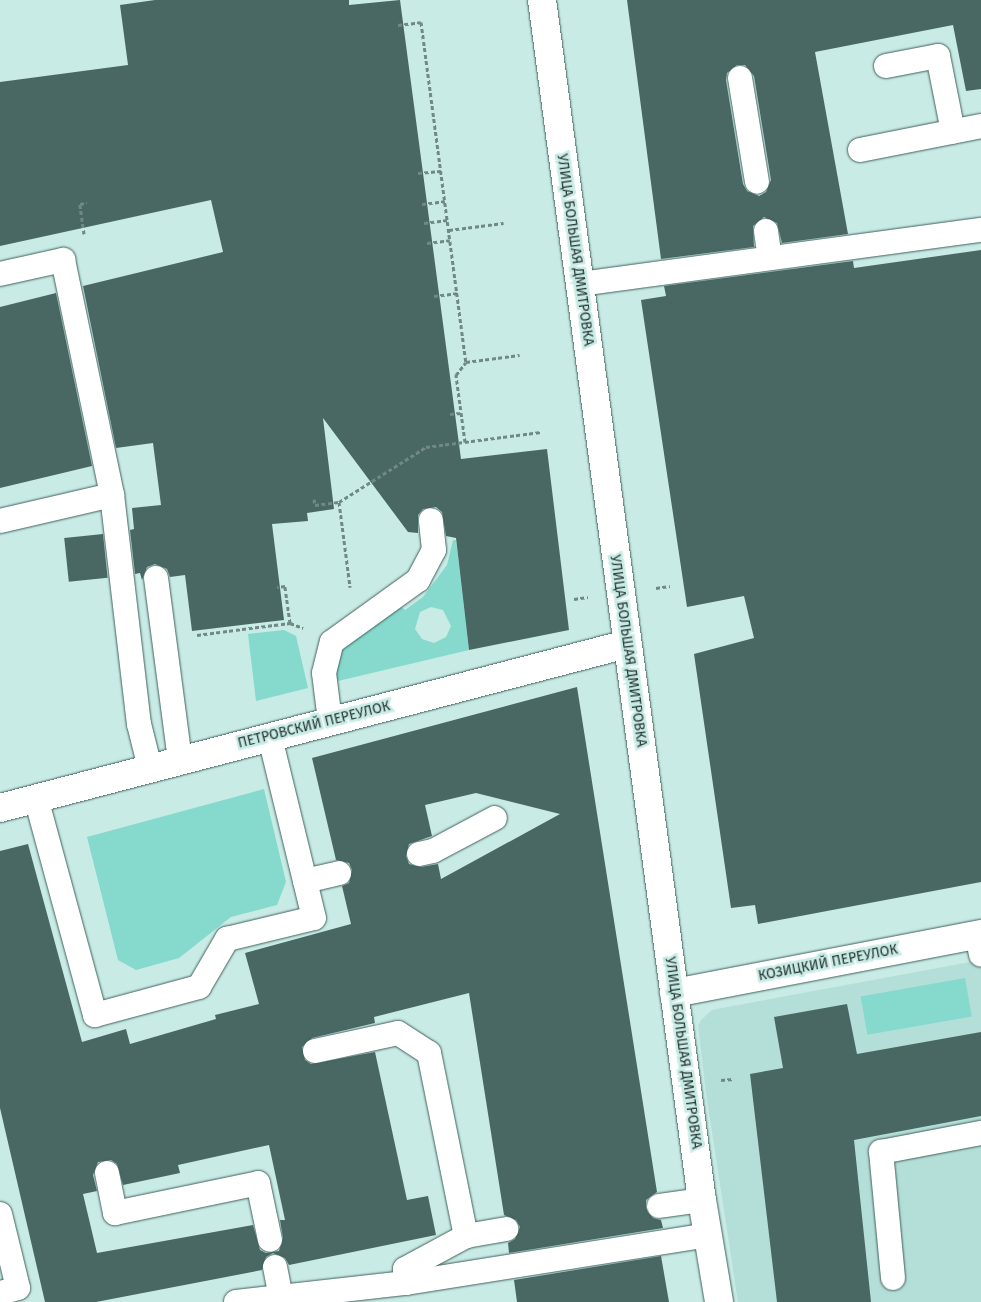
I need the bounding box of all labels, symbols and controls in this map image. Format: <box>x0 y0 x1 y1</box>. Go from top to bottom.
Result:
street label: УЛИЦА БОЛЬШАЯ ДМИТРОВКА <box>553 153 597 347</box>
street label: УЛИЦА БОЛЬШАЯ ДМИТРОВКА <box>606 554 650 748</box>
street label: ПЕТРОВСКИЙ ПЕРЕУЛОК <box>236 698 392 752</box>
street label: КОЗИЦКИЙ ПЕРЕУЛОК <box>757 941 899 985</box>
street label: УЛИЦА БОЛЬШАЯ ДМИТРОВКА <box>661 956 705 1150</box>

